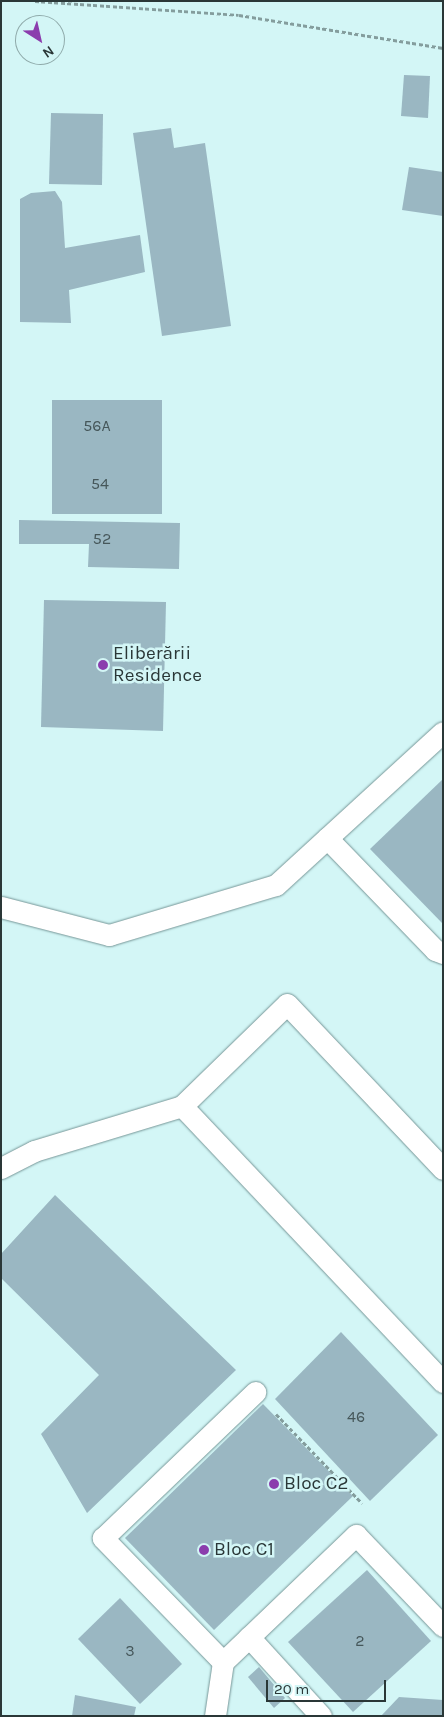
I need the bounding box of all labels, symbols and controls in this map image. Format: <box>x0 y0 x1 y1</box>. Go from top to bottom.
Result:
north arrow <box>15 15 65 65</box>
text: N <box>39 42 57 62</box>
house number: 56A <box>83 416 111 436</box>
house number: 54 <box>91 474 109 494</box>
house number: 52 <box>93 529 111 549</box>
place label: Eliberării Residence <box>113 643 202 687</box>
marker: Eliberării Residence <box>97 659 109 671</box>
house number: 46 <box>347 1407 365 1427</box>
place label: Bloc C2 <box>284 1473 348 1495</box>
marker: Bloc C2 <box>268 1478 280 1490</box>
place label: Bloc C1 <box>214 1539 274 1561</box>
marker: Bloc C1 <box>198 1544 210 1556</box>
house number: 2 <box>355 1631 365 1651</box>
house number: 3 <box>125 1641 135 1661</box>
scale bar <box>269 1670 389 1702</box>
text: 20 m <box>274 1680 309 1698</box>

